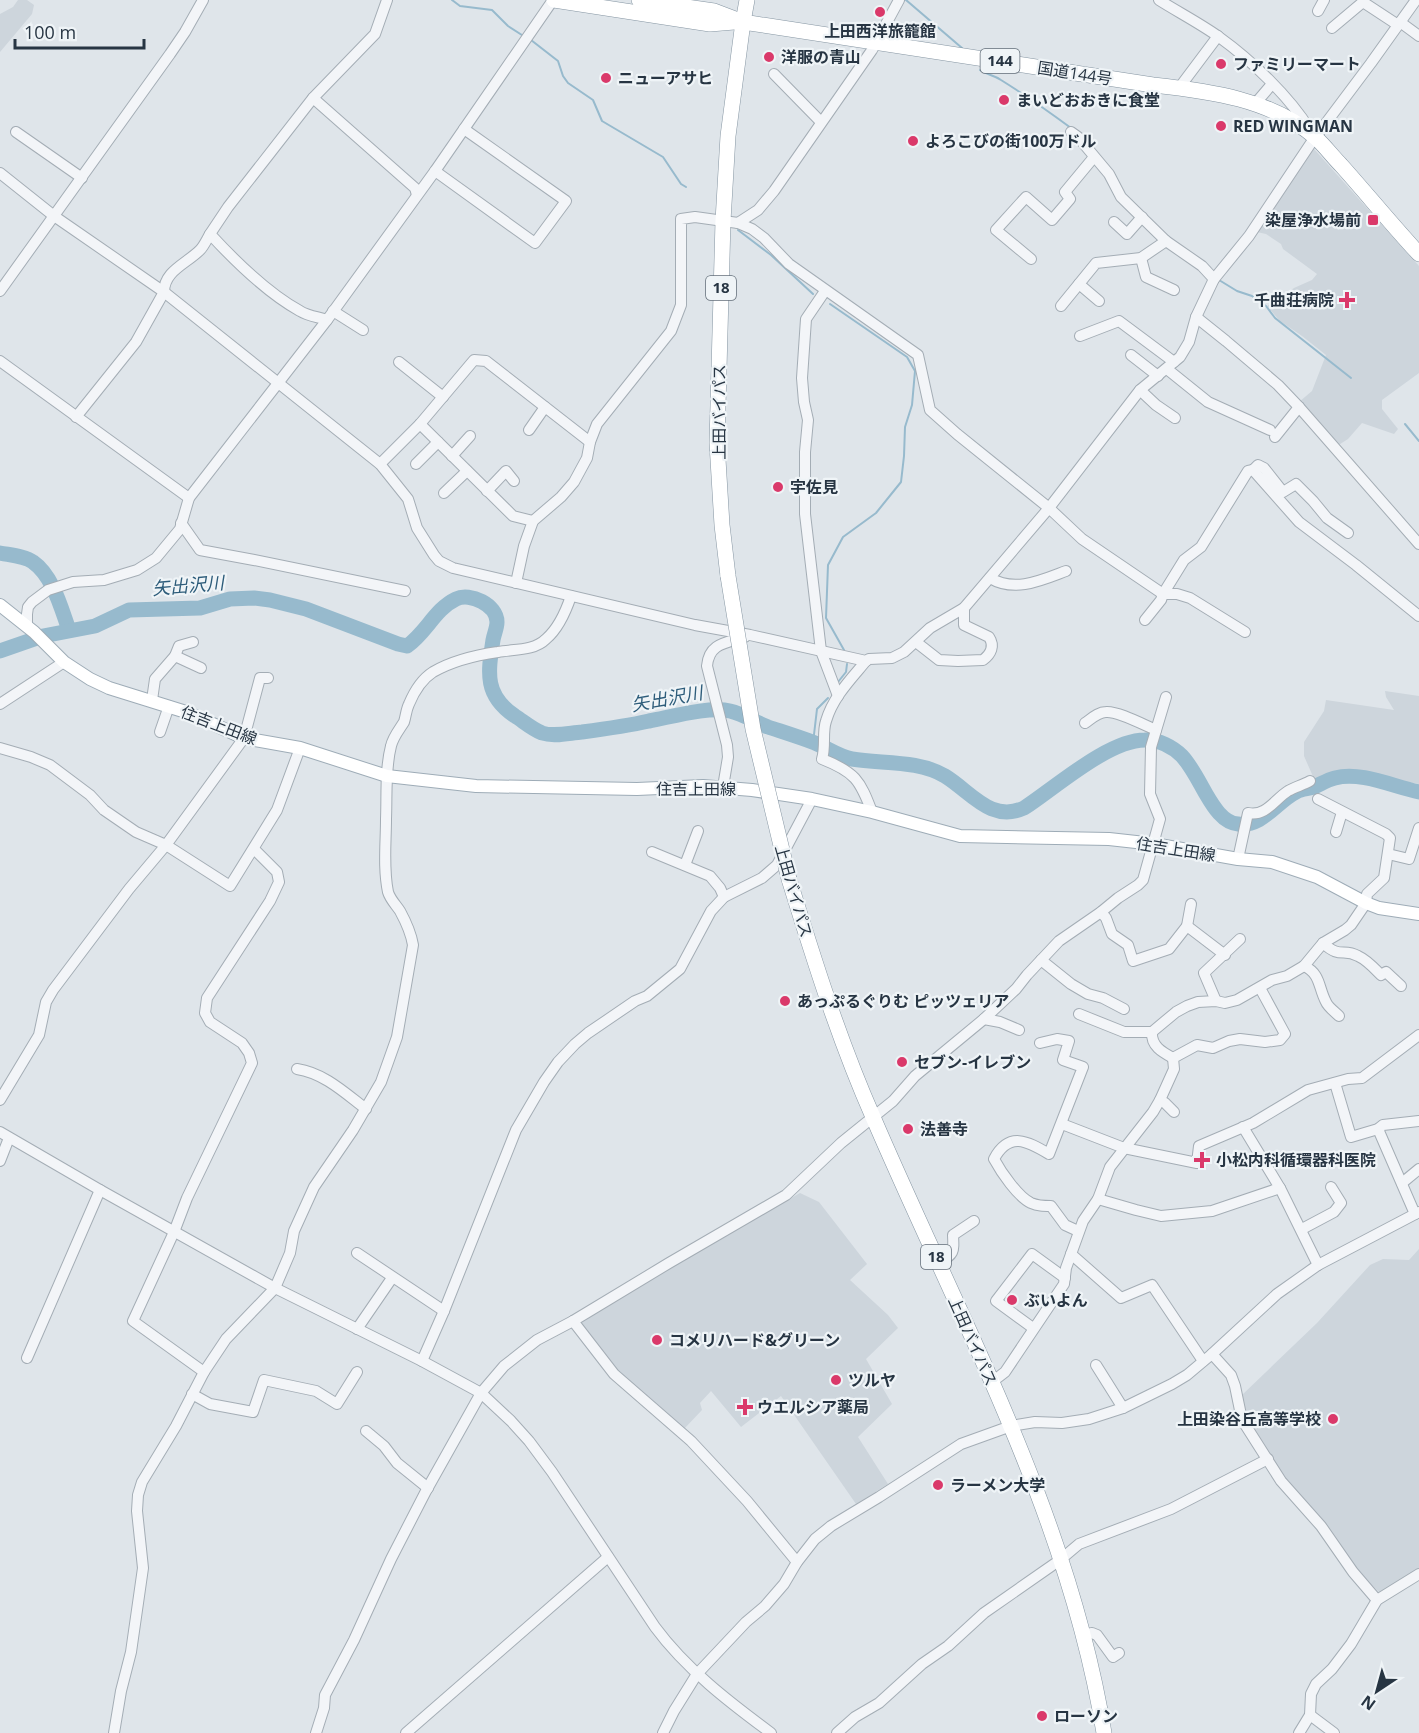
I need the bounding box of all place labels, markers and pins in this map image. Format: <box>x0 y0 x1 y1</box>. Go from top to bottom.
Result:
marker: 上田西洋旅籠館 <box>873 5 887 19</box>
place label: 上田西洋旅籠館 <box>824 20 936 42</box>
place label: 洋服の青山 <box>781 46 861 68</box>
marker: 洋服の青山 <box>762 50 776 64</box>
place label: ファミリーマート <box>1233 53 1361 75</box>
marker: ファミリーマート <box>1214 57 1228 71</box>
place label: ニューアサヒ <box>618 67 713 89</box>
marker: ニューアサヒ <box>599 71 613 85</box>
place label: まいどおおきに食堂 <box>1016 89 1160 111</box>
marker: まいどおおきに食堂 <box>997 93 1011 107</box>
place label: RED WINGMAN <box>1233 115 1353 137</box>
marker: RED WINGMAN <box>1214 119 1228 133</box>
place label: よろこびの街100万ドル <box>925 130 1096 152</box>
marker: よろこびの街100万ドル <box>906 134 920 148</box>
place label: 染屋浄水場前 <box>1265 209 1361 231</box>
marker: 染屋浄水場前 <box>1366 213 1380 227</box>
place label: 千曲荘病院 <box>1254 289 1334 311</box>
marker: 千曲荘病院 <box>1338 291 1356 309</box>
place label: 宇佐見 <box>790 476 838 498</box>
marker: 宇佐見 <box>771 480 785 494</box>
place label: あっぷるぐりむ ピッツェリア <box>797 990 1009 1012</box>
marker: あっぷるぐりむ ピッツェリア <box>778 994 792 1008</box>
place label: セブン-イレブン <box>914 1051 1031 1073</box>
marker: セブン-イレブン <box>895 1055 909 1069</box>
place label: 法善寺 <box>920 1118 968 1140</box>
marker: 法善寺 <box>901 1122 915 1136</box>
place label: 小松内科循環器科医院 <box>1216 1149 1376 1171</box>
marker: 小松内科循環器科医院 <box>1193 1151 1211 1169</box>
place label: ぶいよん <box>1024 1289 1088 1311</box>
marker: ぶいよん <box>1005 1293 1019 1307</box>
place label: コメリハード&グリーン <box>669 1329 840 1351</box>
marker: コメリハード&グリーン <box>650 1333 664 1347</box>
place label: ツルヤ <box>848 1369 896 1391</box>
marker: ツルヤ <box>829 1373 843 1387</box>
place label: ウエルシア薬局 <box>757 1396 869 1418</box>
marker: ウエルシア薬局 <box>738 1400 752 1414</box>
place label: 上田染谷丘高等学校 <box>1177 1408 1321 1430</box>
marker: 上田染谷丘高等学校 <box>1326 1412 1340 1426</box>
place label: ラーメン大学 <box>950 1474 1045 1496</box>
marker: ラーメン大学 <box>931 1478 945 1492</box>
place label: ローソン <box>1054 1705 1118 1727</box>
marker: ローソン <box>1035 1709 1049 1723</box>

